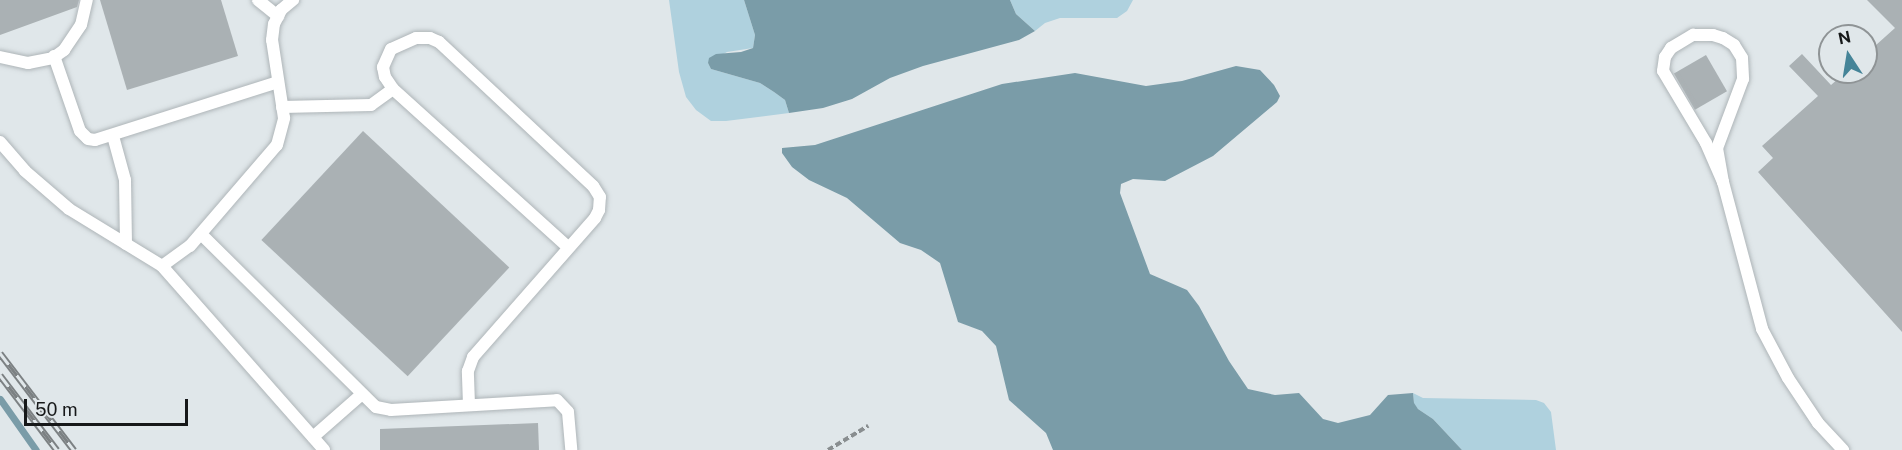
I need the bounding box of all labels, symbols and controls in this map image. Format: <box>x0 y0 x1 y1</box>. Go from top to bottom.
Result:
north arrow <box>1818 24 1878 84</box>
text: N <box>1836 27 1853 48</box>
scale bar <box>27 387 190 425</box>
text: 50 m <box>35 399 78 420</box>

